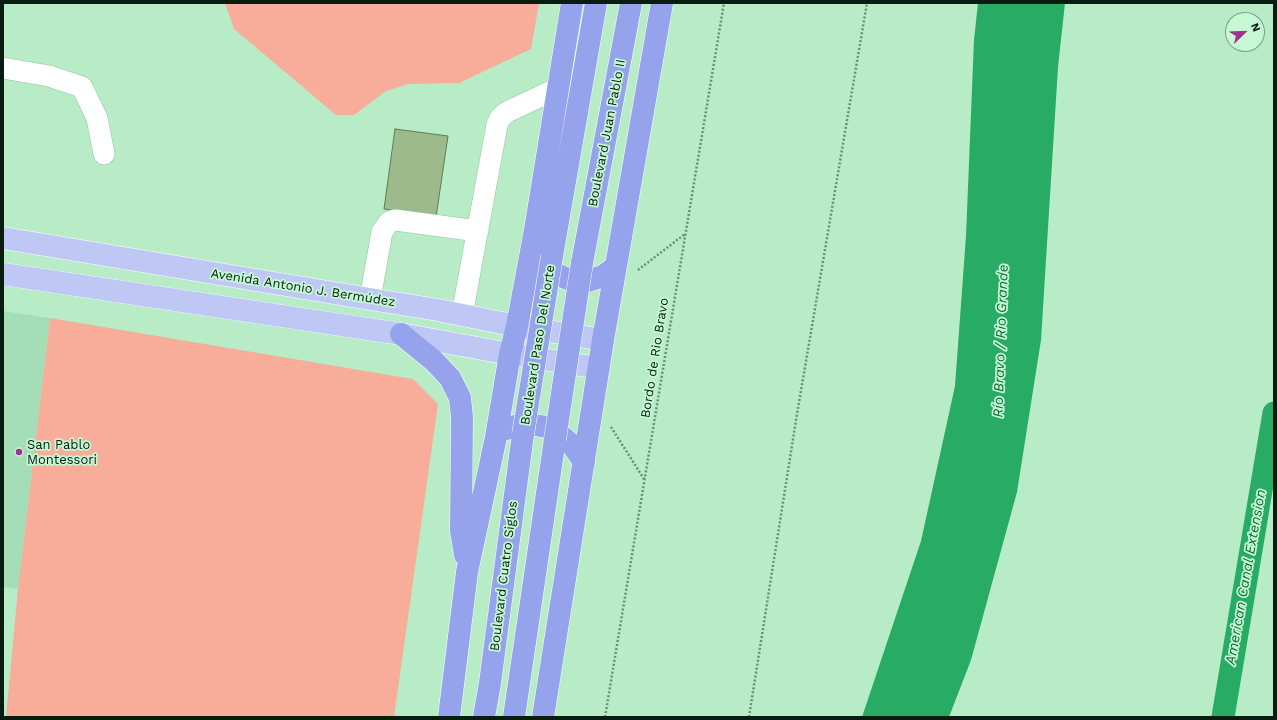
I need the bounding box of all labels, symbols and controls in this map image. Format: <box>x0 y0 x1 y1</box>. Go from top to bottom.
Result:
north arrow <box>1225 12 1265 52</box>
text: N <box>1248 21 1263 34</box>
street label: Boulevard Juan Pablo II <box>585 58 629 208</box>
street label: Boulevard Paso Del Norte <box>518 264 558 426</box>
water label: Río Bravo / Rio Grande <box>990 264 1012 418</box>
street label: Avenida Antonio J. Bermúdez <box>210 266 396 310</box>
street label: Bordo de Rio Bravo <box>638 297 672 419</box>
place label: San Pablo Montessori <box>27 437 97 468</box>
marker: San Pablo Montessori <box>14 447 24 457</box>
water label: American Canal Extension <box>1222 488 1270 666</box>
street label: Boulevard Cuatro Siglos <box>487 500 521 652</box>

